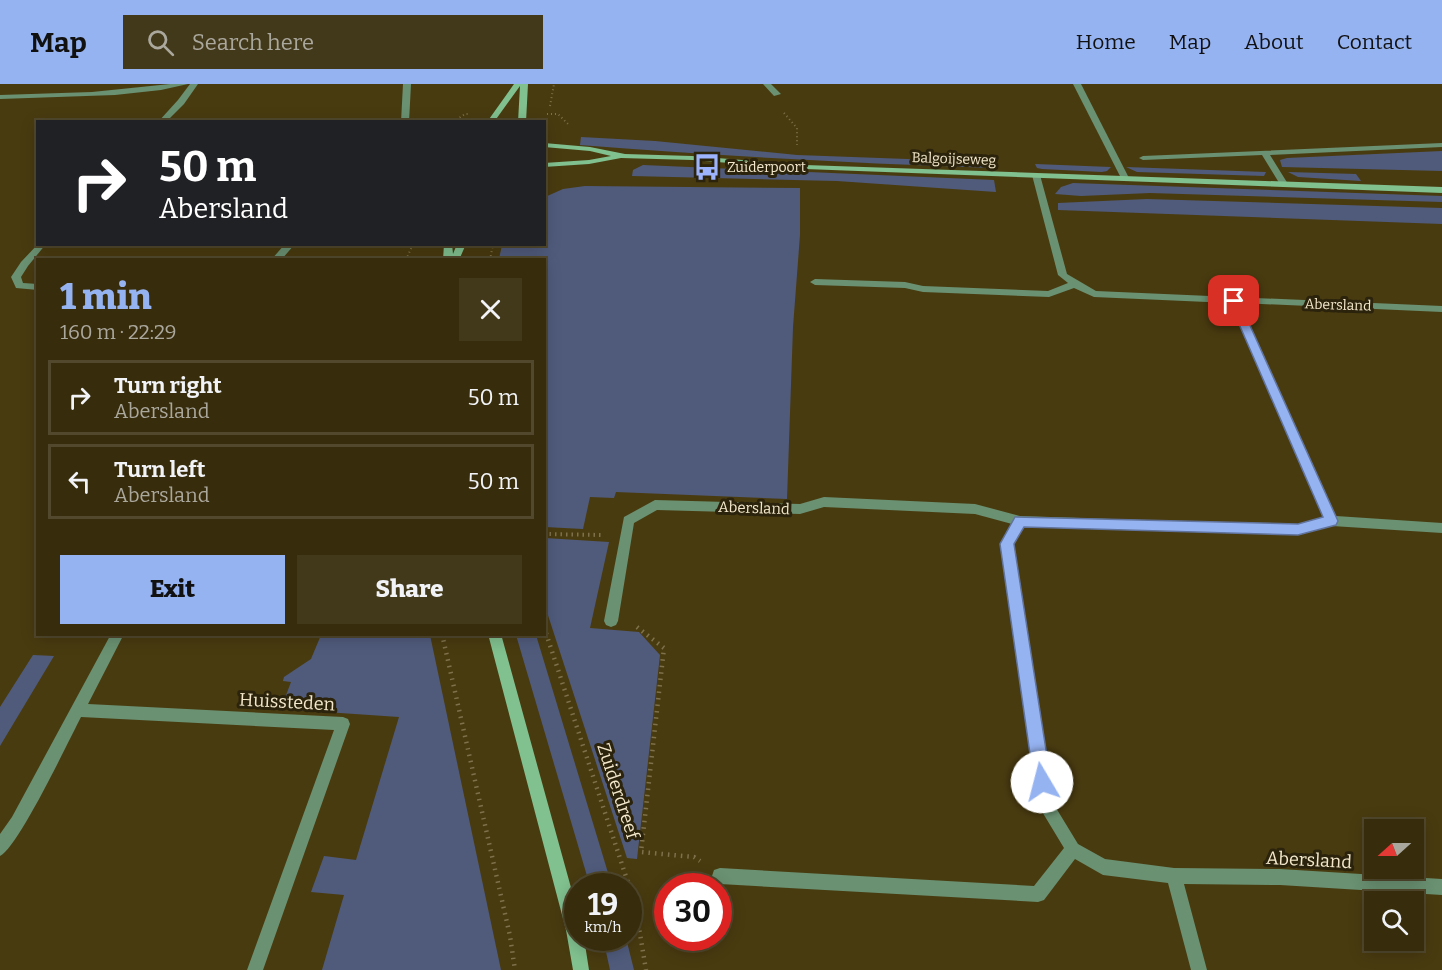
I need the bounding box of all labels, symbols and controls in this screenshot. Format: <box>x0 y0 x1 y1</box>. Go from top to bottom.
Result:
search box <box>123 15 543 69</box>
text: Map <box>30 26 87 59</box>
icon: search <box>144 26 177 59</box>
text: Search here <box>192 29 314 56</box>
text: Home <box>1076 29 1136 55</box>
text: Map <box>1169 29 1211 55</box>
text: About <box>1244 29 1304 55</box>
text: Contact <box>1337 29 1412 55</box>
text: 50 m <box>159 142 256 192</box>
icon: right <box>60 144 138 222</box>
street label: Balgoijseweg <box>911 149 997 169</box>
bus stop icon: Zuiderpoort <box>692 152 722 182</box>
place label: Zuiderpoort <box>727 159 806 176</box>
text: Abersland <box>159 193 288 225</box>
text: 1 min <box>60 275 152 319</box>
pin <box>1208 275 1259 326</box>
button: close <box>459 278 522 341</box>
icon: arrive <box>1217 284 1250 317</box>
street label: Abersland <box>1304 295 1372 315</box>
text: 160 m · 22:29 <box>60 320 177 344</box>
text: Turn right <box>114 372 222 399</box>
icon: right <box>63 381 96 414</box>
text: 50 m <box>468 384 519 411</box>
text: Abersland <box>114 399 210 423</box>
text: Turn left <box>114 456 206 483</box>
icon: left <box>63 465 96 498</box>
text: 50 m <box>468 468 519 495</box>
text: Abersland <box>114 483 210 507</box>
street label: Abersland <box>718 498 790 518</box>
button: Exit <box>60 555 285 624</box>
button: Share <box>297 555 522 624</box>
street label: Huissteden <box>238 689 336 716</box>
street label: Zuiderdreef <box>592 740 644 843</box>
position arrow <box>1010 750 1074 814</box>
north arrow <box>1364 819 1424 879</box>
map controls <box>1364 819 1424 951</box>
street label: Abersland <box>1265 847 1353 873</box>
speed limit sign: 30 <box>654 873 732 951</box>
text: 19 <box>588 887 618 923</box>
button: search <box>1364 891 1424 951</box>
text: km/h <box>584 918 622 936</box>

